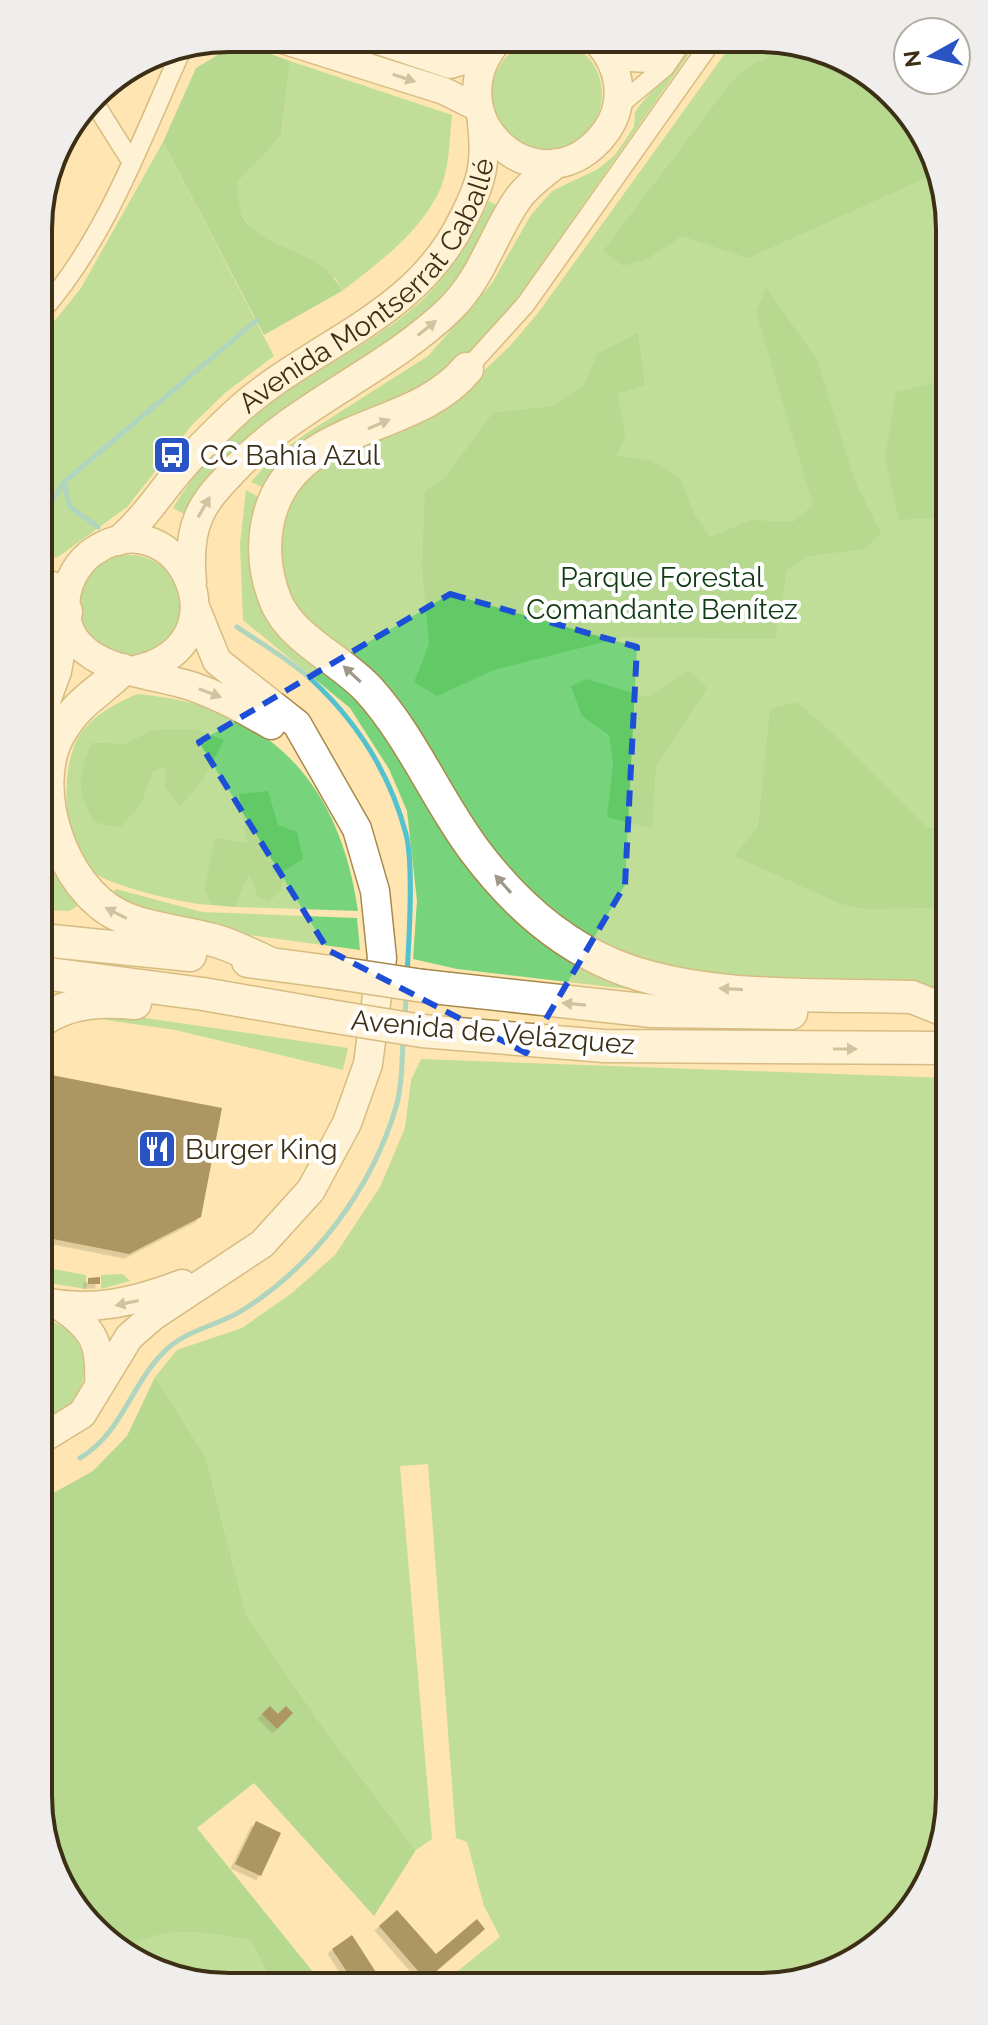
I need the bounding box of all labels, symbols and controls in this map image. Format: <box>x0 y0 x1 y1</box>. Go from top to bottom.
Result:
north arrow <box>892 16 972 96</box>
text: N <box>898 49 926 69</box>
one-way arrow <box>392 73 416 85</box>
street label: Avenida Montserrat Caballé <box>232 156 500 420</box>
one-way arrow <box>416 320 437 337</box>
one-way arrow <box>367 417 391 430</box>
bus stop icon: CC Bahía Azul <box>151 434 193 476</box>
place label: CC Bahía Azul <box>200 439 381 472</box>
one-way arrow <box>197 496 211 518</box>
park label: Parque Forestal Comandante Benítez <box>526 561 798 626</box>
one-way arrow <box>343 665 362 683</box>
one-way arrow <box>198 687 222 700</box>
one-way arrow <box>494 874 512 894</box>
one-way arrow <box>105 906 128 919</box>
one-way arrow <box>719 982 744 995</box>
one-way arrow <box>561 998 586 1011</box>
street label: Avenida de Velázquez <box>350 1004 636 1061</box>
one-way arrow <box>833 1043 858 1055</box>
restaurant icon: Burger King <box>136 1128 178 1170</box>
place label: Burger King <box>185 1133 338 1166</box>
one-way arrow <box>114 1297 139 1310</box>

